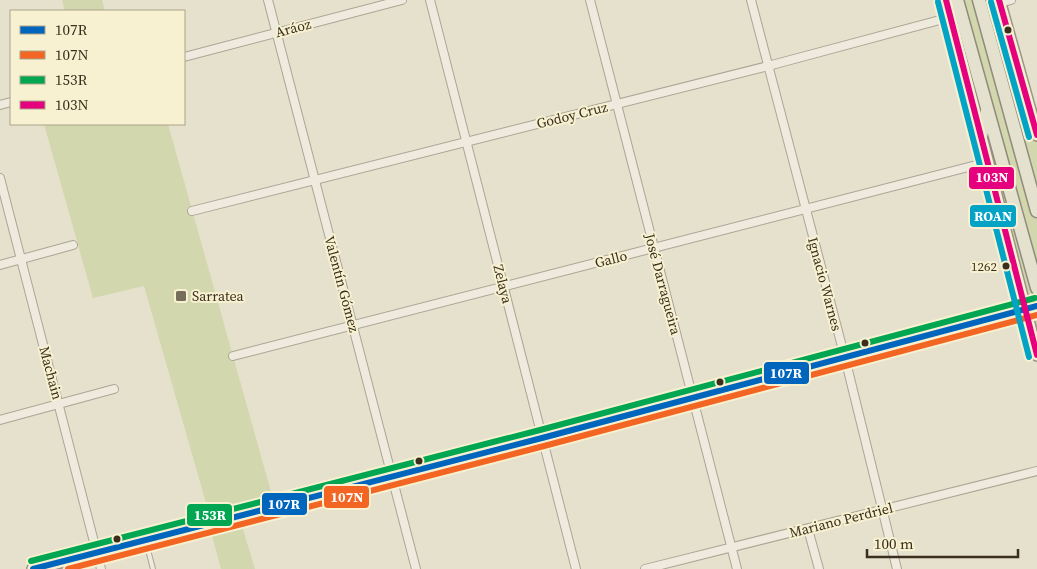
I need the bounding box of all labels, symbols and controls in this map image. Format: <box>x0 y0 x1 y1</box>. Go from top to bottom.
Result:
legend <box>10 10 185 125</box>
street label: Aráoz <box>273 13 314 42</box>
text: 107R <box>55 19 88 40</box>
unlabelled marker <box>1003 25 1013 35</box>
text: 107N <box>55 44 89 65</box>
text: 153R <box>55 69 88 90</box>
text: 103N <box>55 94 89 115</box>
street label: Godoy Cruz <box>534 96 610 133</box>
line badge: 103N <box>968 166 1015 190</box>
text: 103N <box>976 167 1008 187</box>
line badge: ROAN <box>969 204 1017 228</box>
text: ROAN <box>974 206 1012 226</box>
street label: José Darragueira <box>640 230 686 338</box>
street label: Valentín Gómez <box>320 234 365 335</box>
street label: Ignacio Warnes <box>803 235 847 333</box>
street label: Gallo <box>593 245 630 273</box>
place label: 1262 <box>971 258 997 275</box>
marker: 1262 <box>1001 261 1011 271</box>
street label: Zelaya <box>488 262 518 307</box>
place label: Sarratea <box>192 286 245 306</box>
marker: Sarratea <box>174 289 188 303</box>
unlabelled marker <box>860 338 870 348</box>
street label: Machain <box>34 344 68 402</box>
line badge: 107R <box>763 361 810 385</box>
text: 107R <box>770 363 803 383</box>
unlabelled marker <box>715 377 725 387</box>
unlabelled marker <box>414 456 424 466</box>
line badge: 107N <box>323 485 370 509</box>
text: 107N <box>331 487 363 507</box>
line badge: 107R <box>261 492 308 516</box>
text: 107R <box>268 494 301 514</box>
street label: Mariano Perdriel <box>787 497 895 543</box>
line badge: 153R <box>186 503 233 527</box>
text: 153R <box>194 505 227 525</box>
scale bar <box>867 526 1018 558</box>
text: 100 m <box>874 533 914 554</box>
unlabelled marker <box>112 534 122 544</box>

